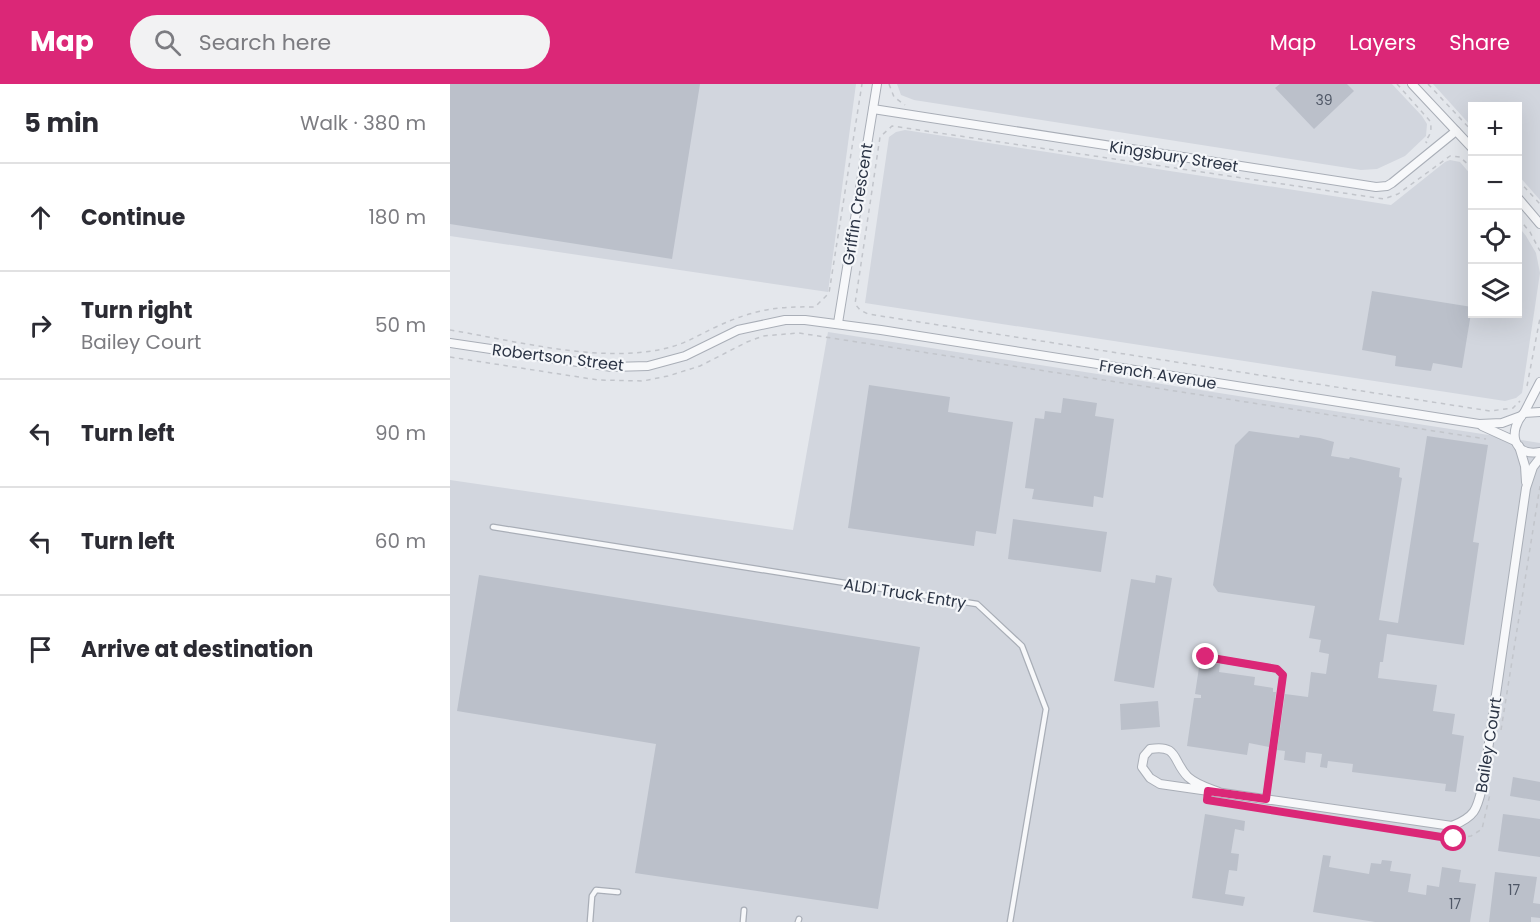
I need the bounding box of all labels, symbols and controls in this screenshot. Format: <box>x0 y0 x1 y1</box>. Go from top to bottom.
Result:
search box <box>130 15 550 69</box>
text: Map <box>30 22 94 61</box>
icon: search <box>151 26 184 59</box>
text: Search here <box>199 27 331 58</box>
text: Map <box>1270 28 1316 57</box>
text: Layers <box>1349 28 1416 57</box>
text: Share <box>1449 28 1510 57</box>
house number: 39 <box>1315 90 1333 110</box>
map controls <box>1468 102 1522 318</box>
button: + <box>1468 102 1522 156</box>
text: 5 min <box>24 105 99 141</box>
text: Walk · 380 m <box>300 109 426 137</box>
street label: Kingsbury Street <box>1108 135 1240 178</box>
street label: Griffin Crescent <box>836 141 879 267</box>
button: − <box>1468 156 1522 210</box>
icon: ahead <box>24 201 57 234</box>
text: Continue <box>81 202 185 233</box>
text: 180 m <box>368 203 426 231</box>
button: locate <box>1468 210 1522 264</box>
button: layers <box>1468 264 1522 318</box>
text: Turn right <box>81 295 192 326</box>
icon: right <box>24 309 57 342</box>
text: 50 m <box>375 311 426 339</box>
text: Bailey Court <box>81 328 201 356</box>
street label: Robertson Street <box>491 338 625 377</box>
street label: French Avenue <box>1098 354 1218 395</box>
icon: left <box>24 417 57 450</box>
text: Turn left <box>81 418 175 449</box>
text: 90 m <box>375 419 426 447</box>
icon: left <box>24 525 57 558</box>
text: Turn left <box>81 526 175 557</box>
text: 60 m <box>375 527 426 555</box>
street label: ALDI Truck Entry <box>842 572 968 615</box>
icon: arrive <box>24 633 57 666</box>
text: Arrive at destination <box>81 634 313 665</box>
route end <box>1192 643 1218 669</box>
street label: Bailey Court <box>1470 696 1507 794</box>
route start <box>1440 825 1466 851</box>
house number: 17 <box>1508 880 1520 900</box>
house number: 17 <box>1449 894 1461 914</box>

